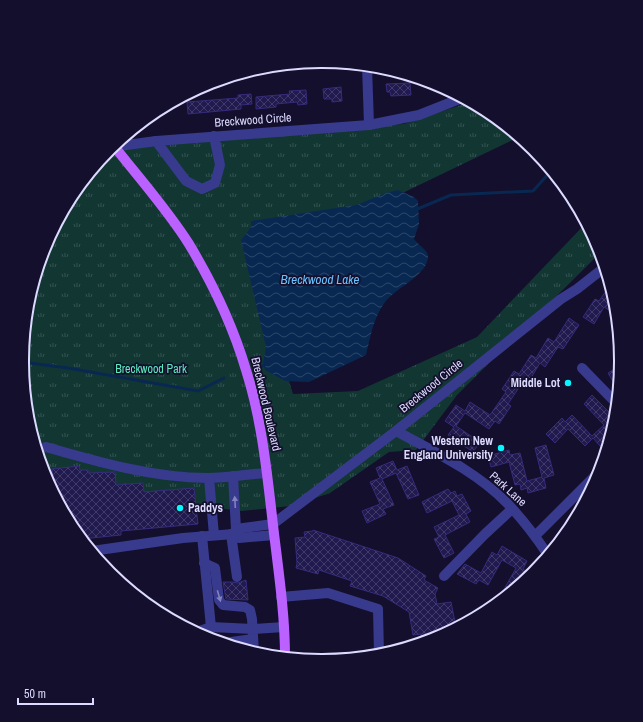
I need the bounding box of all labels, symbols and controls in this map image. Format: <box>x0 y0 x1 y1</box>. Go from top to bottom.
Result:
street label: Breckwood Circle <box>214 109 292 131</box>
water label: Breckwood Lake <box>281 271 359 288</box>
street label: Breckwood Boulevard <box>247 356 285 452</box>
street label: Breckwood Circle <box>396 356 466 416</box>
park label: Breckwood Park <box>115 361 187 377</box>
place label: Middle Lot <box>511 375 561 391</box>
marker: Middle Lot <box>563 378 573 388</box>
place label: Western New England University <box>404 433 494 463</box>
marker: Western New England University <box>496 443 506 453</box>
street label: Park Lane <box>486 468 530 510</box>
one-way arrow <box>231 496 238 508</box>
place label: Paddys <box>188 500 224 516</box>
marker: Paddys <box>175 503 185 513</box>
one-way arrow <box>216 590 222 602</box>
scale bar <box>18 680 93 706</box>
text: 50 m <box>24 686 46 702</box>

